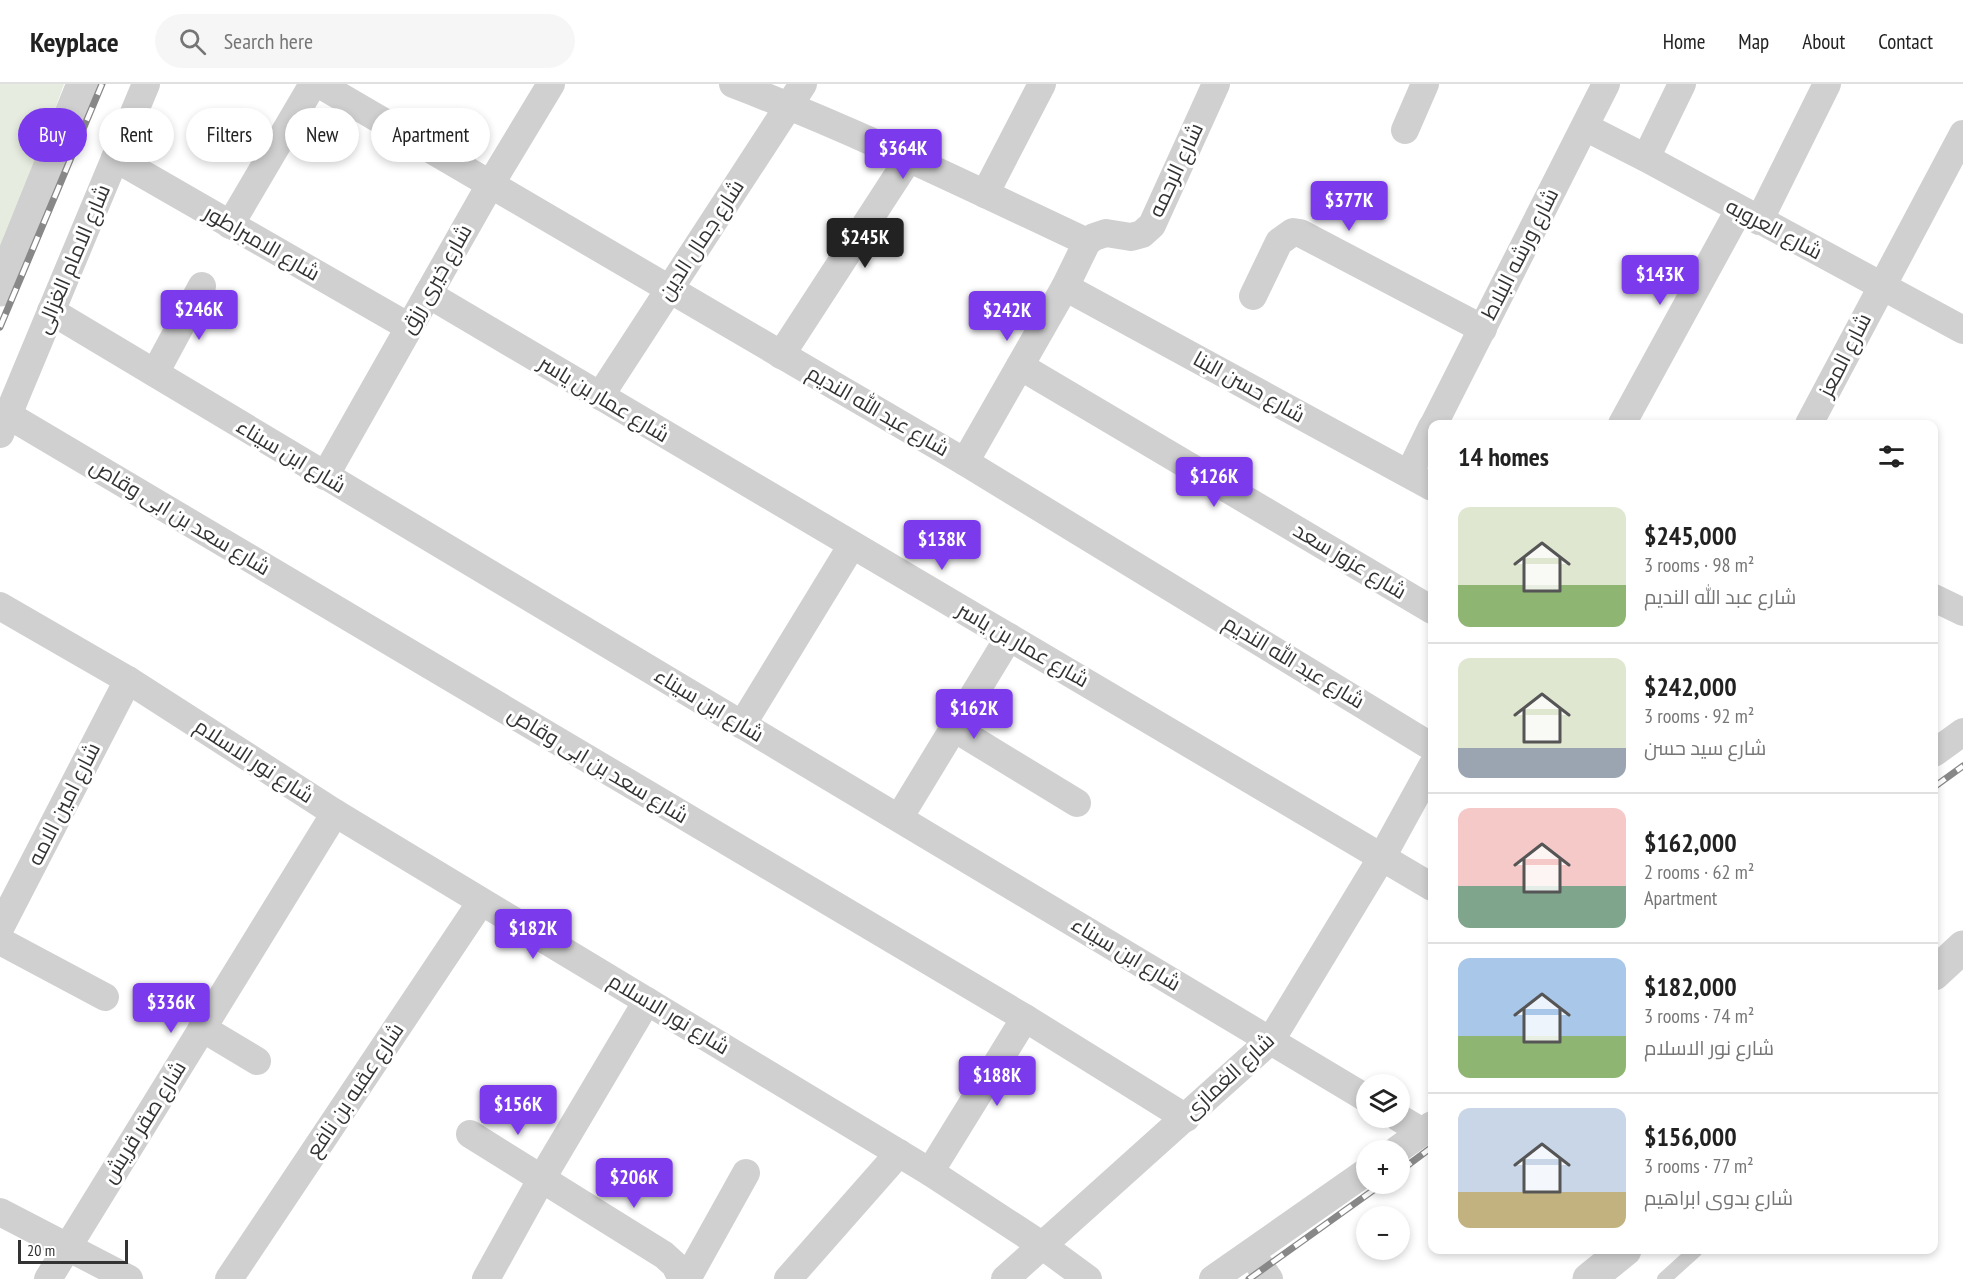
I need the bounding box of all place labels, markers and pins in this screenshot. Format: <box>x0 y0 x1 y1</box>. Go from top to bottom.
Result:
pin: $364K <box>861 129 945 180</box>
pin: $377K <box>1307 181 1391 232</box>
pin: $245K <box>823 218 907 269</box>
pin: $143K <box>1618 255 1702 306</box>
pin: $246K <box>157 290 241 341</box>
pin: $242K <box>965 291 1049 342</box>
pin: $126K <box>1172 457 1256 508</box>
pin: $138K <box>900 520 984 571</box>
pin: $162K <box>932 689 1016 740</box>
pin: $182K <box>491 909 575 960</box>
pin: $336K <box>129 983 213 1034</box>
pin: $188K <box>955 1056 1039 1107</box>
pin: $156K <box>476 1085 560 1136</box>
pin: $206K <box>592 1158 676 1209</box>

